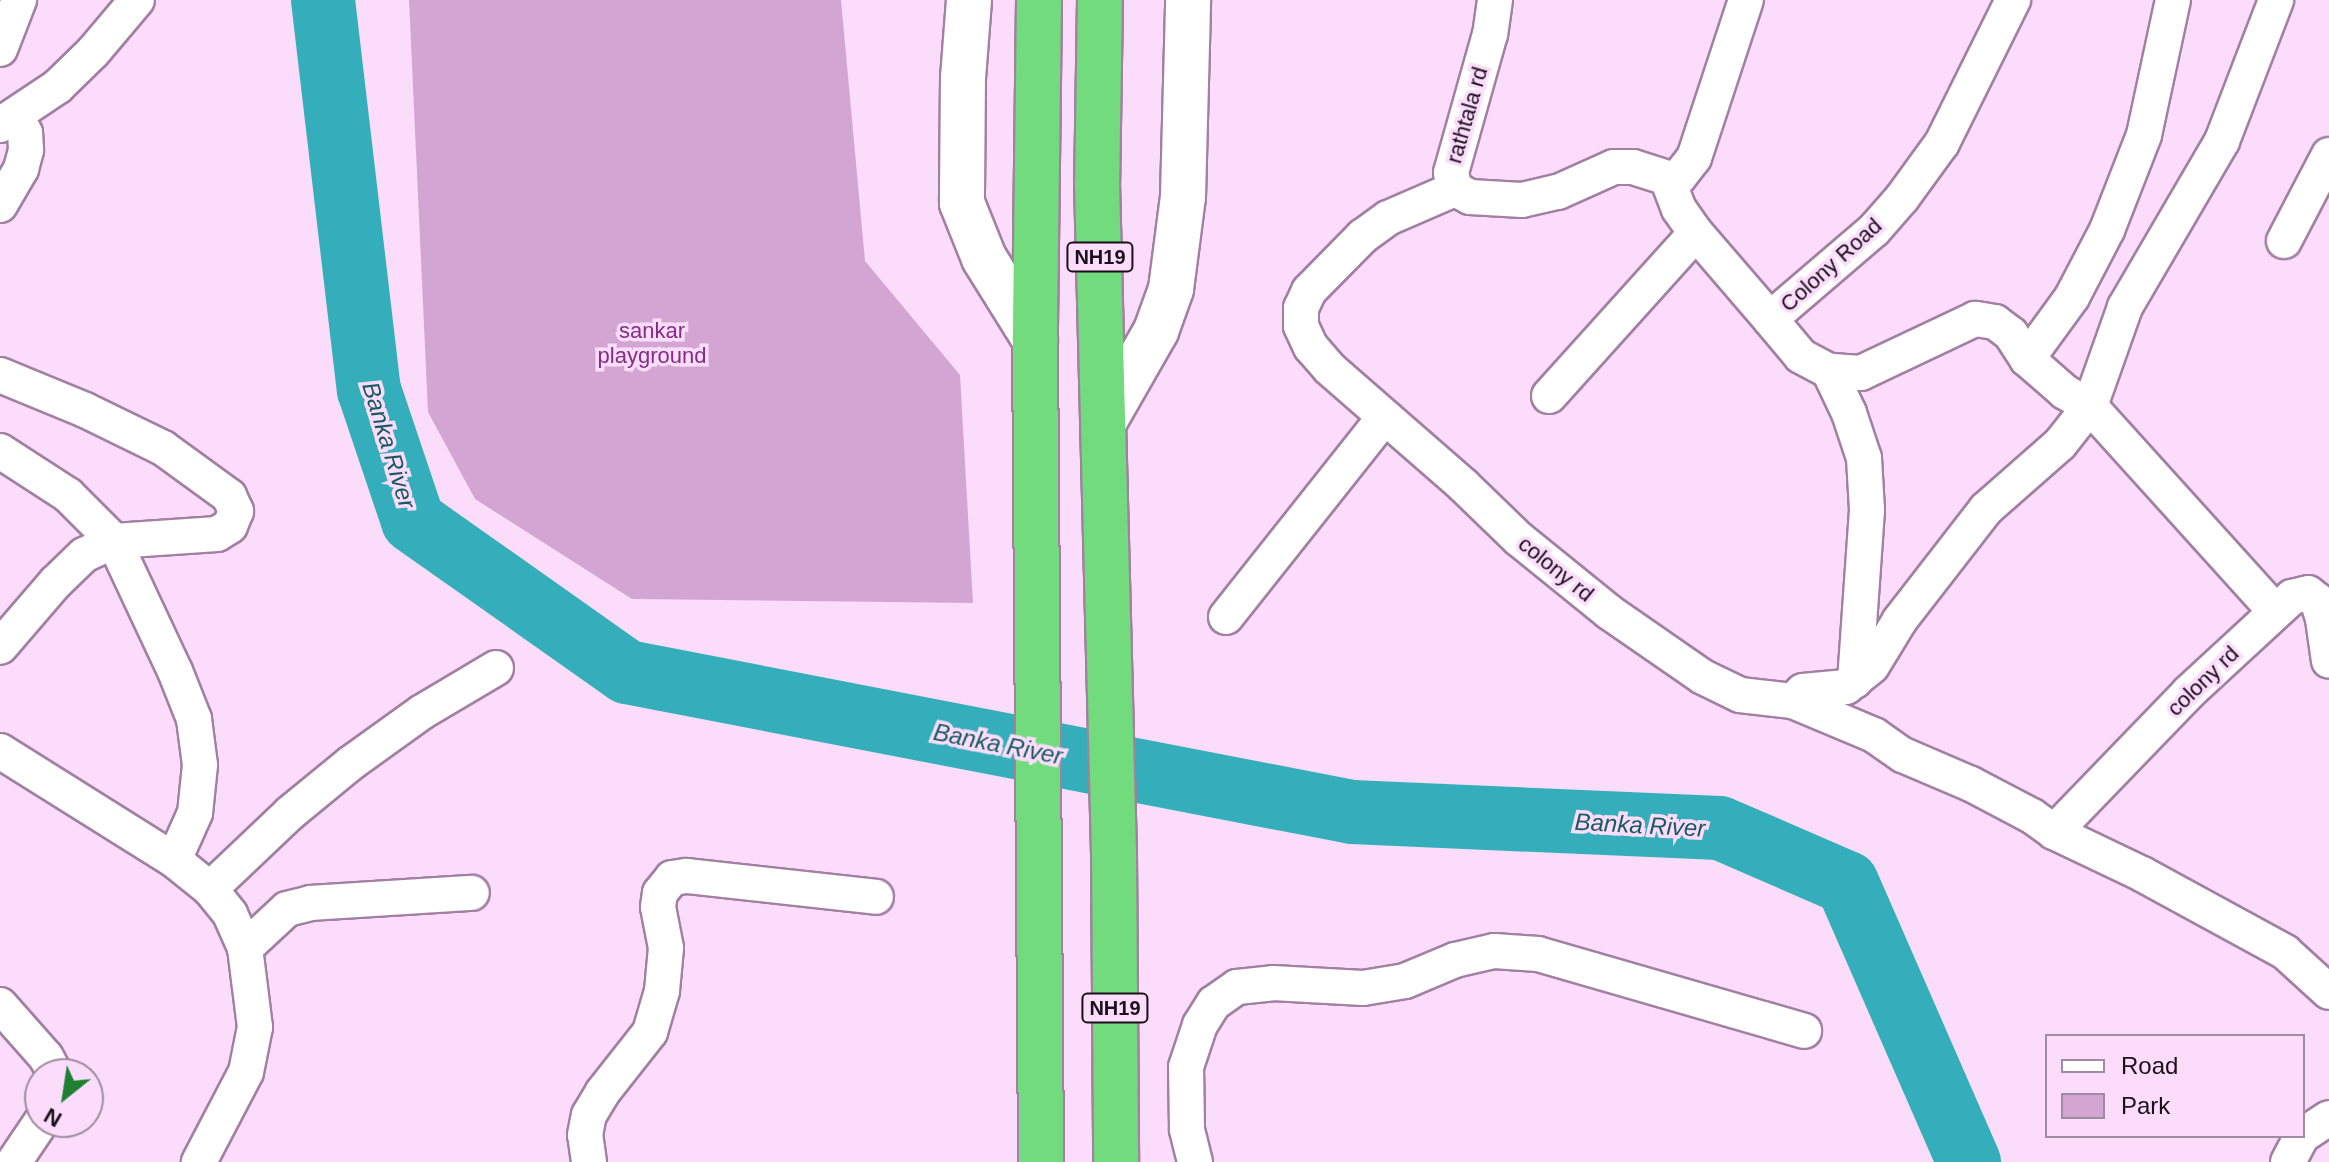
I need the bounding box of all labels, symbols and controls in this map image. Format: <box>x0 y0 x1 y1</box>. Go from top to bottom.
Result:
street label: rathtala rd <box>1441 64 1493 166</box>
street label: Colony Road <box>1775 213 1887 317</box>
road number: NH19 <box>1066 241 1134 273</box>
park label: sankar playground <box>598 317 706 368</box>
water label: Banka River <box>356 378 422 512</box>
street label: colony rd <box>1513 531 1599 607</box>
street label: colony rd <box>2162 640 2244 722</box>
water label: Banka River <box>931 717 1065 771</box>
water label: Banka River <box>1574 807 1706 843</box>
road number: NH19 <box>1081 992 1149 1024</box>
legend <box>2045 1034 2305 1138</box>
text: Road <box>2121 1052 2178 1079</box>
north arrow <box>24 1058 104 1138</box>
text: Park <box>2121 1092 2170 1119</box>
text: N <box>40 1103 66 1132</box>

